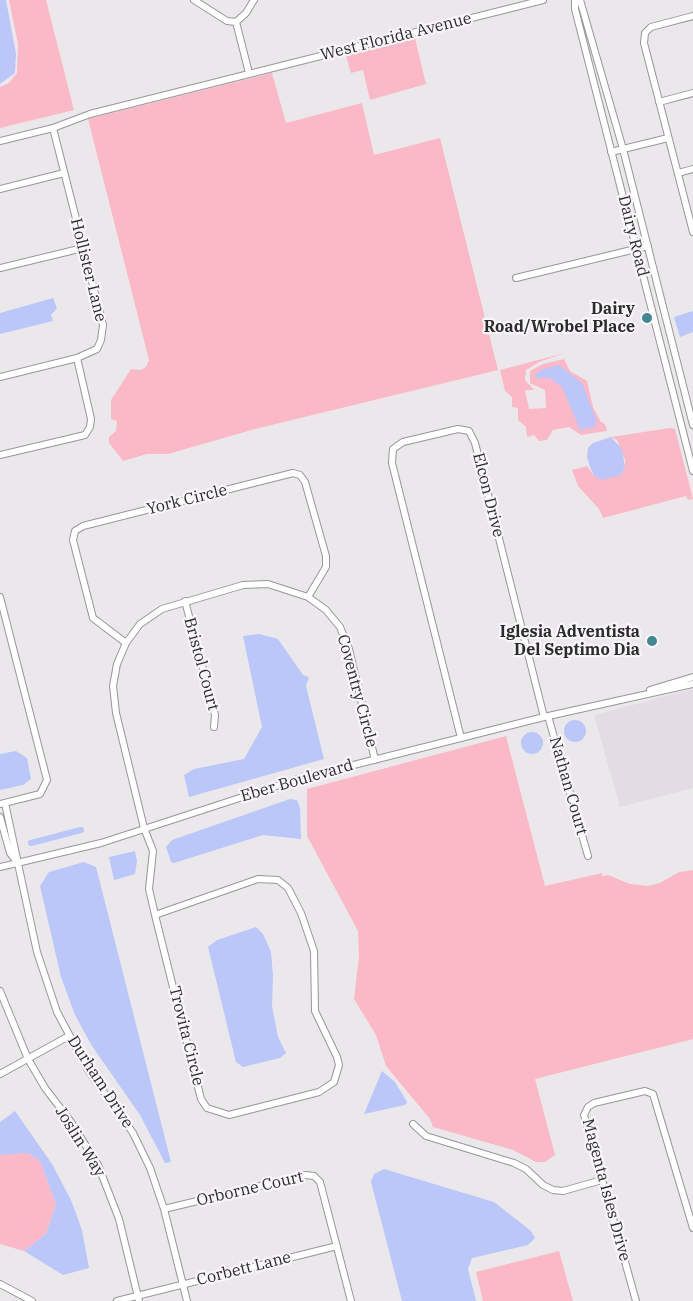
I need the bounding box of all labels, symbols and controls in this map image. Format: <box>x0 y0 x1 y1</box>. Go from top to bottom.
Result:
street label: West Florida Avenue <box>319 9 473 65</box>
street label: Dairy Road <box>614 193 652 279</box>
street label: Hollister Lane <box>66 216 110 324</box>
place label: Dairy Road/Wrobel Place <box>484 299 635 337</box>
marker: Dairy Road/Wrobel Place <box>640 311 654 325</box>
street label: Elcon Drive <box>468 451 508 539</box>
street label: York Circle <box>145 481 229 519</box>
street label: Bristol Court <box>179 615 223 713</box>
place label: Iglesia Adventista Del Septimo Dia <box>500 622 640 660</box>
street label: Coventry Circle <box>333 633 381 749</box>
marker: Iglesia Adventista Del Septimo Dia <box>645 634 659 648</box>
street label: Nathan Court <box>545 735 591 837</box>
street label: Eber Boulevard <box>238 756 356 806</box>
street label: Trovita Circle <box>164 984 208 1088</box>
street label: Durham Drive <box>63 1032 137 1132</box>
street label: Joslin Way <box>51 1103 109 1181</box>
street label: Magenta Isles Drive <box>578 1117 634 1263</box>
street label: Orborne Court <box>195 1167 305 1211</box>
street label: Corbett Lane <box>195 1248 293 1290</box>

